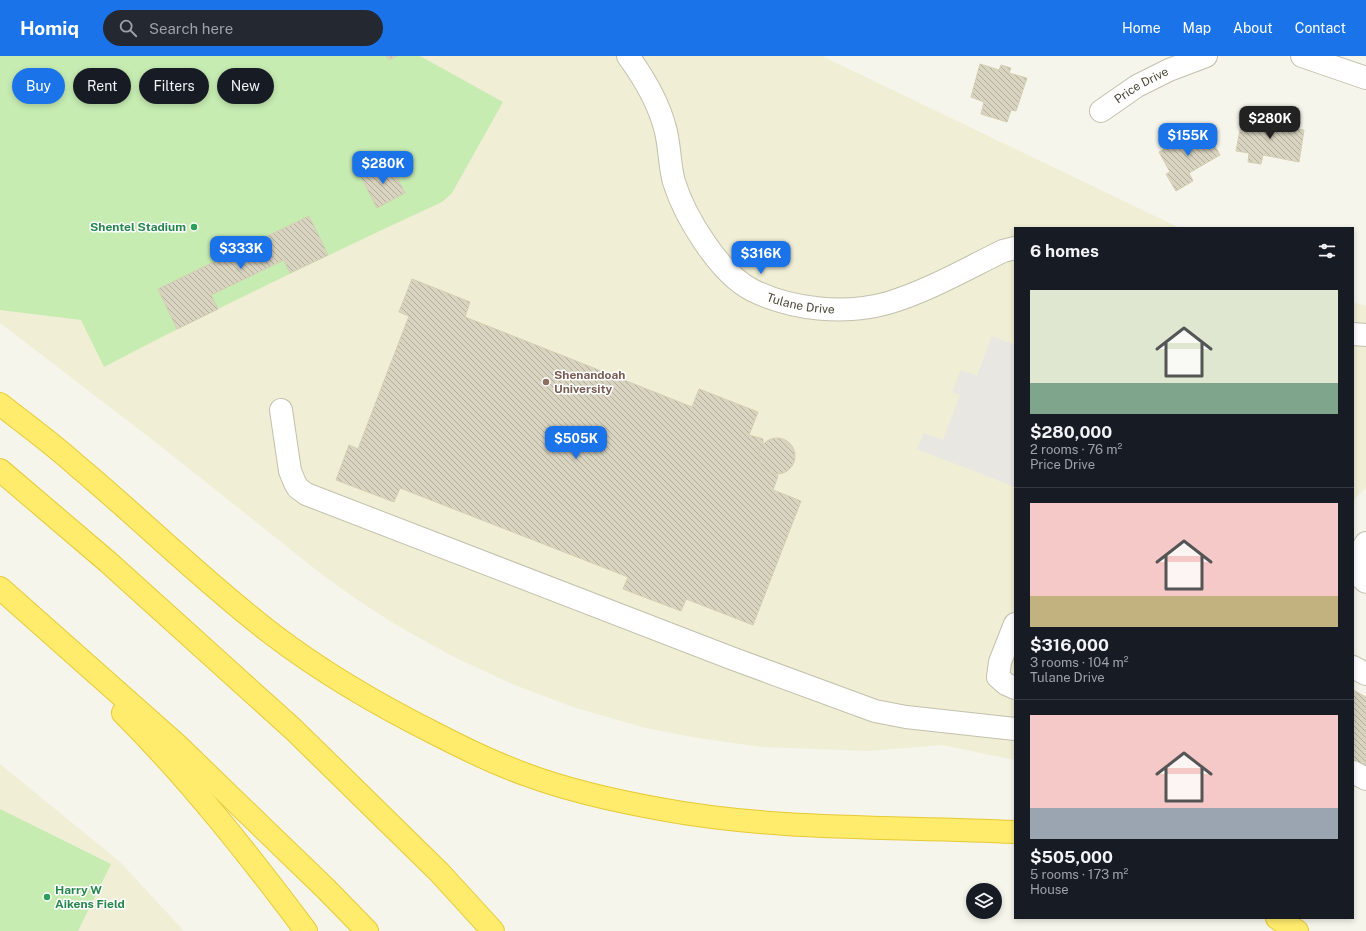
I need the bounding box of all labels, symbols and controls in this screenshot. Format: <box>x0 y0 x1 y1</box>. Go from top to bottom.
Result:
search box <box>103 10 383 46</box>
text: Homiq <box>20 17 79 39</box>
icon: search <box>117 17 139 39</box>
text: Search here <box>149 20 233 37</box>
text: Home <box>1122 20 1161 36</box>
text: Map <box>1183 20 1211 36</box>
text: About <box>1233 20 1273 36</box>
text: Contact <box>1295 20 1346 36</box>
street label: Price Drive <box>1112 64 1171 107</box>
chip: Buy <box>12 68 65 104</box>
chip: Rent <box>73 68 131 104</box>
chip: Filters <box>139 68 209 104</box>
chip: New <box>217 68 274 104</box>
pin: $280K <box>1242 106 1298 140</box>
text: $280K <box>1248 111 1292 126</box>
pin: $155K <box>1160 123 1216 157</box>
text: $155K <box>1167 128 1209 143</box>
pin: $280K <box>355 151 411 185</box>
text: $280K <box>361 156 405 171</box>
place label: Shentel Stadium <box>90 220 186 234</box>
marker: Shentel Stadium <box>189 222 199 232</box>
pin: $333K <box>213 236 269 270</box>
icon: filters <box>1316 240 1338 262</box>
text: $333K <box>219 241 263 256</box>
pin: $316K <box>733 241 789 275</box>
text: 6 homes <box>1030 241 1099 261</box>
text: $316K <box>741 246 781 261</box>
street label: Tulane Drive <box>765 290 835 316</box>
icon: home <box>1148 316 1220 388</box>
place label: Shenandoah University <box>554 368 625 396</box>
marker: Shenandoah University <box>541 377 551 387</box>
text: $280,000 <box>1030 422 1112 442</box>
pin: $505K <box>548 426 604 460</box>
text: $505K <box>554 431 598 446</box>
text: 2 rooms · 76 m² <box>1030 442 1122 457</box>
text: Price Drive <box>1030 457 1095 472</box>
icon: home <box>1148 529 1220 601</box>
text: $316,000 <box>1030 635 1109 655</box>
text: 3 rooms · 104 m² <box>1030 655 1129 670</box>
text: Tulane Drive <box>1030 670 1105 685</box>
icon: home <box>1148 741 1220 813</box>
text: $505,000 <box>1030 847 1113 867</box>
text: 5 rooms · 173 m² <box>1030 867 1128 882</box>
text: House <box>1030 882 1069 897</box>
place label: Harry W Aikens Field <box>55 883 125 911</box>
map controls <box>966 883 1002 919</box>
button: layers <box>966 883 1002 919</box>
marker: Harry W Aikens Field <box>42 892 52 902</box>

